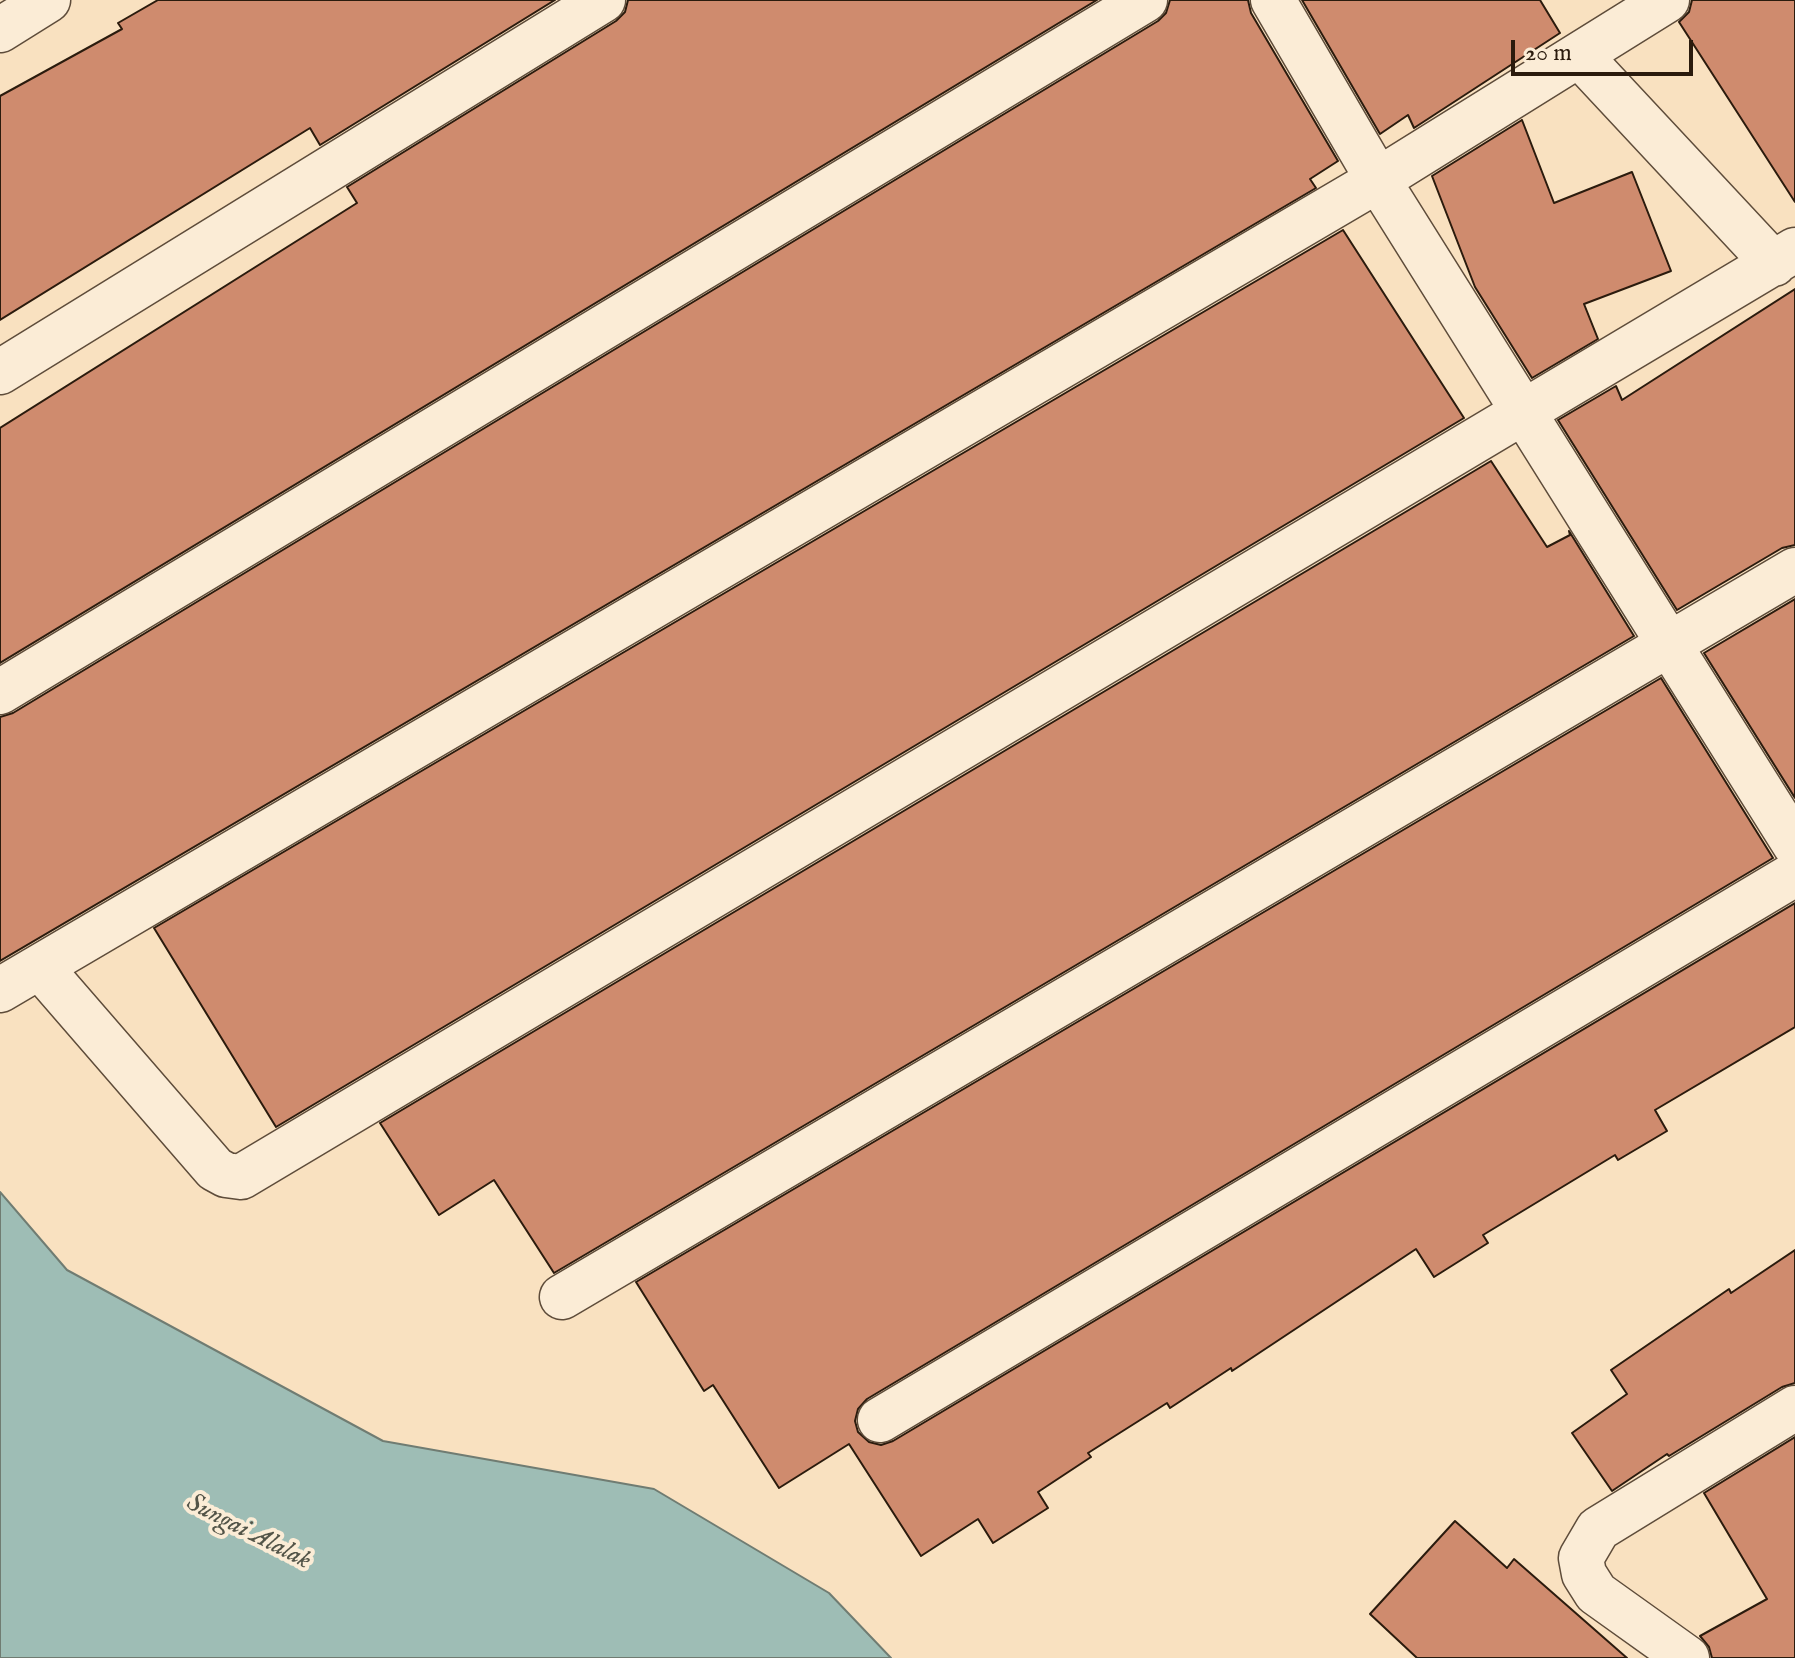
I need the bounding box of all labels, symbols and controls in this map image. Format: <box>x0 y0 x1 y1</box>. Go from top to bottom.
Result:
scale bar <box>1515 24 1697 74</box>
text: 20 m <box>1525 38 1572 69</box>
water label: Sungai Alalak <box>180 1488 316 1578</box>

